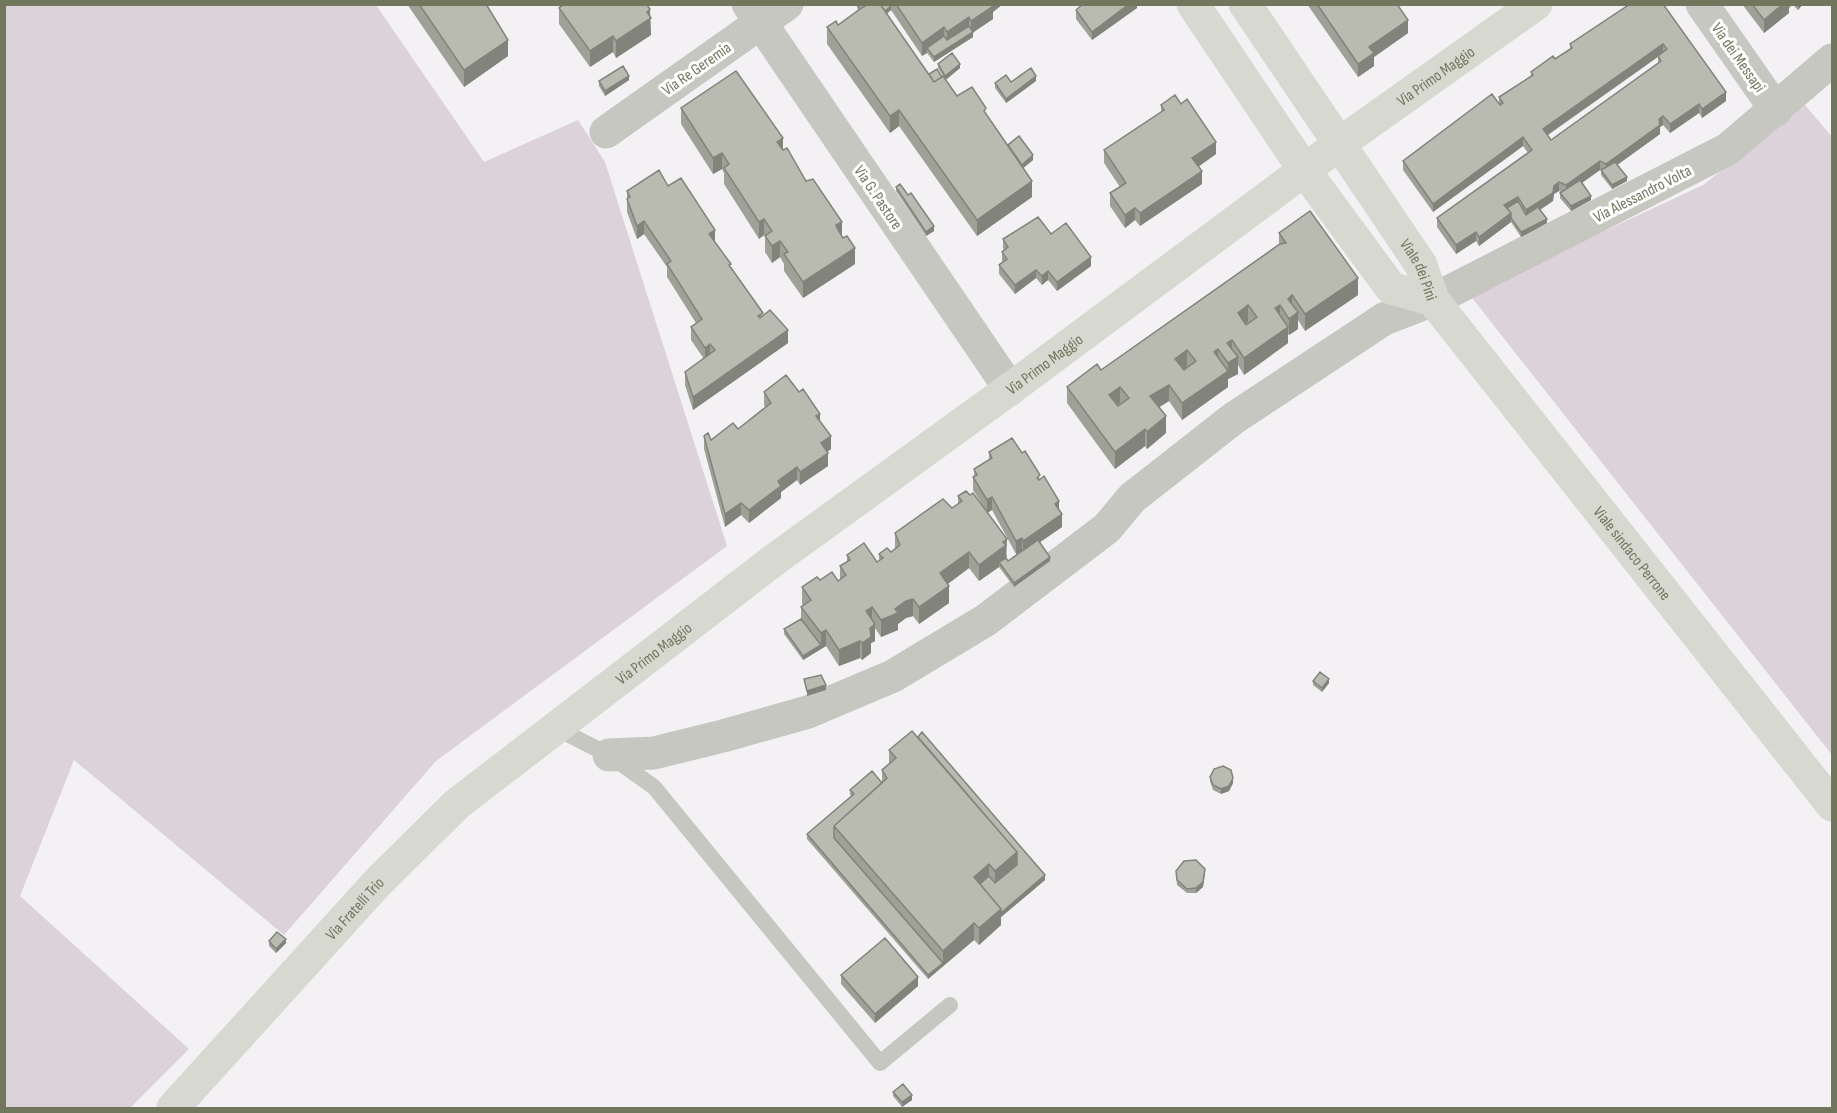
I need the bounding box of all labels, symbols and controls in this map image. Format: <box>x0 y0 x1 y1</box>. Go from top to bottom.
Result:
street label: Via dei Messapi <box>1707 19 1769 96</box>
street label: Via Re Geremia <box>659 39 735 100</box>
street label: Via Primo Maggio <box>1394 43 1479 111</box>
street label: Via G. Pastore <box>849 162 906 233</box>
street label: Via Alessandro Volta <box>1591 162 1695 227</box>
street label: Viale dei Pini <box>1395 236 1440 303</box>
street label: Via Primo Maggio <box>1003 330 1087 400</box>
street label: Viale sindaco Perrone <box>1589 503 1674 605</box>
street label: Via Primo Maggio <box>613 619 696 689</box>
street label: Via Fratelli Trio <box>322 874 389 944</box>

